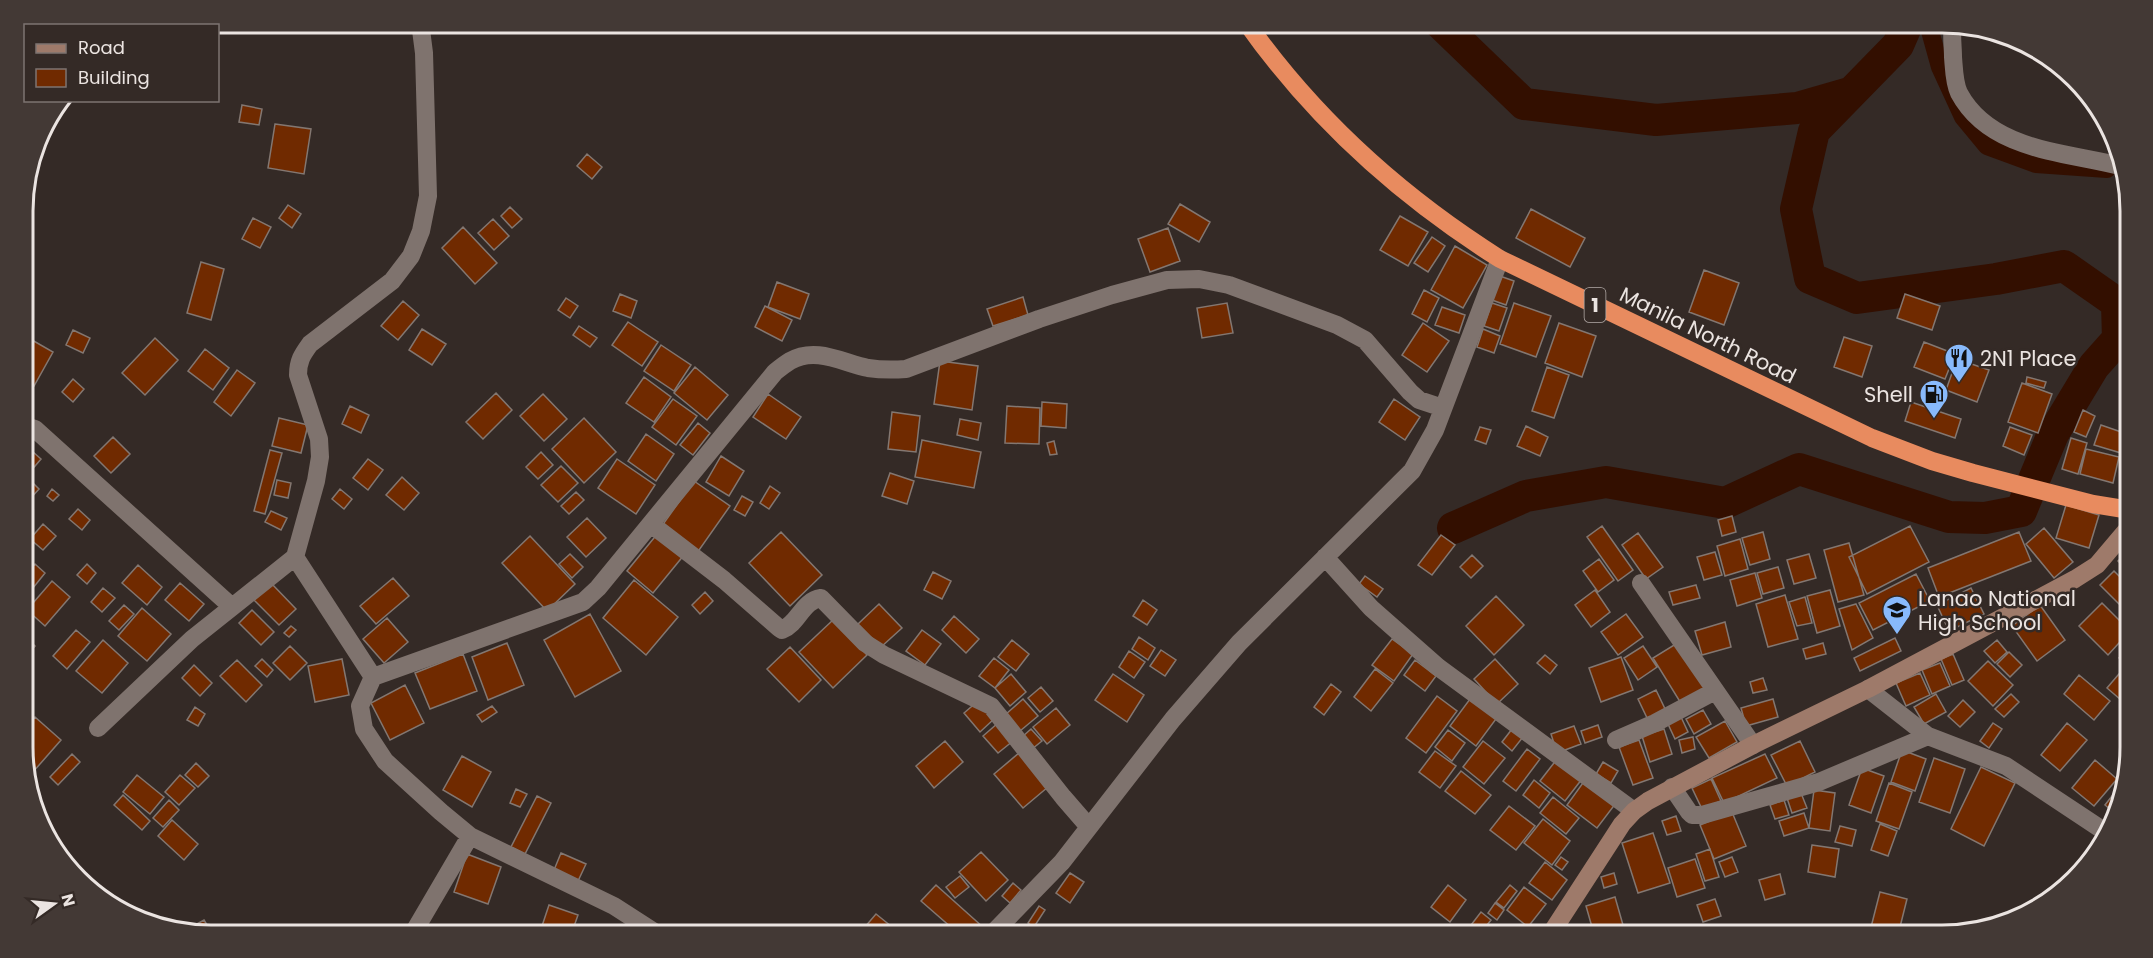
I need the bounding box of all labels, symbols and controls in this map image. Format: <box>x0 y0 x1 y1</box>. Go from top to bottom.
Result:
legend <box>24 24 219 102</box>
text: Road <box>78 35 125 60</box>
text: Building <box>78 65 150 90</box>
street label: Manila North Road <box>1615 280 1801 390</box>
road number: 1 <box>1584 288 1606 322</box>
restaurant icon: 2N1 Place <box>1943 342 1975 384</box>
place label: 2N1 Place <box>1980 344 2076 373</box>
fuel station icon: Shell <box>1918 378 1950 420</box>
place label: Shell <box>1864 380 1913 409</box>
place label: Lanao National High School <box>1918 584 2076 637</box>
school or university icon: Lanao National High School <box>1881 594 1913 636</box>
north arrow <box>24 874 84 934</box>
text: N <box>55 891 81 909</box>

